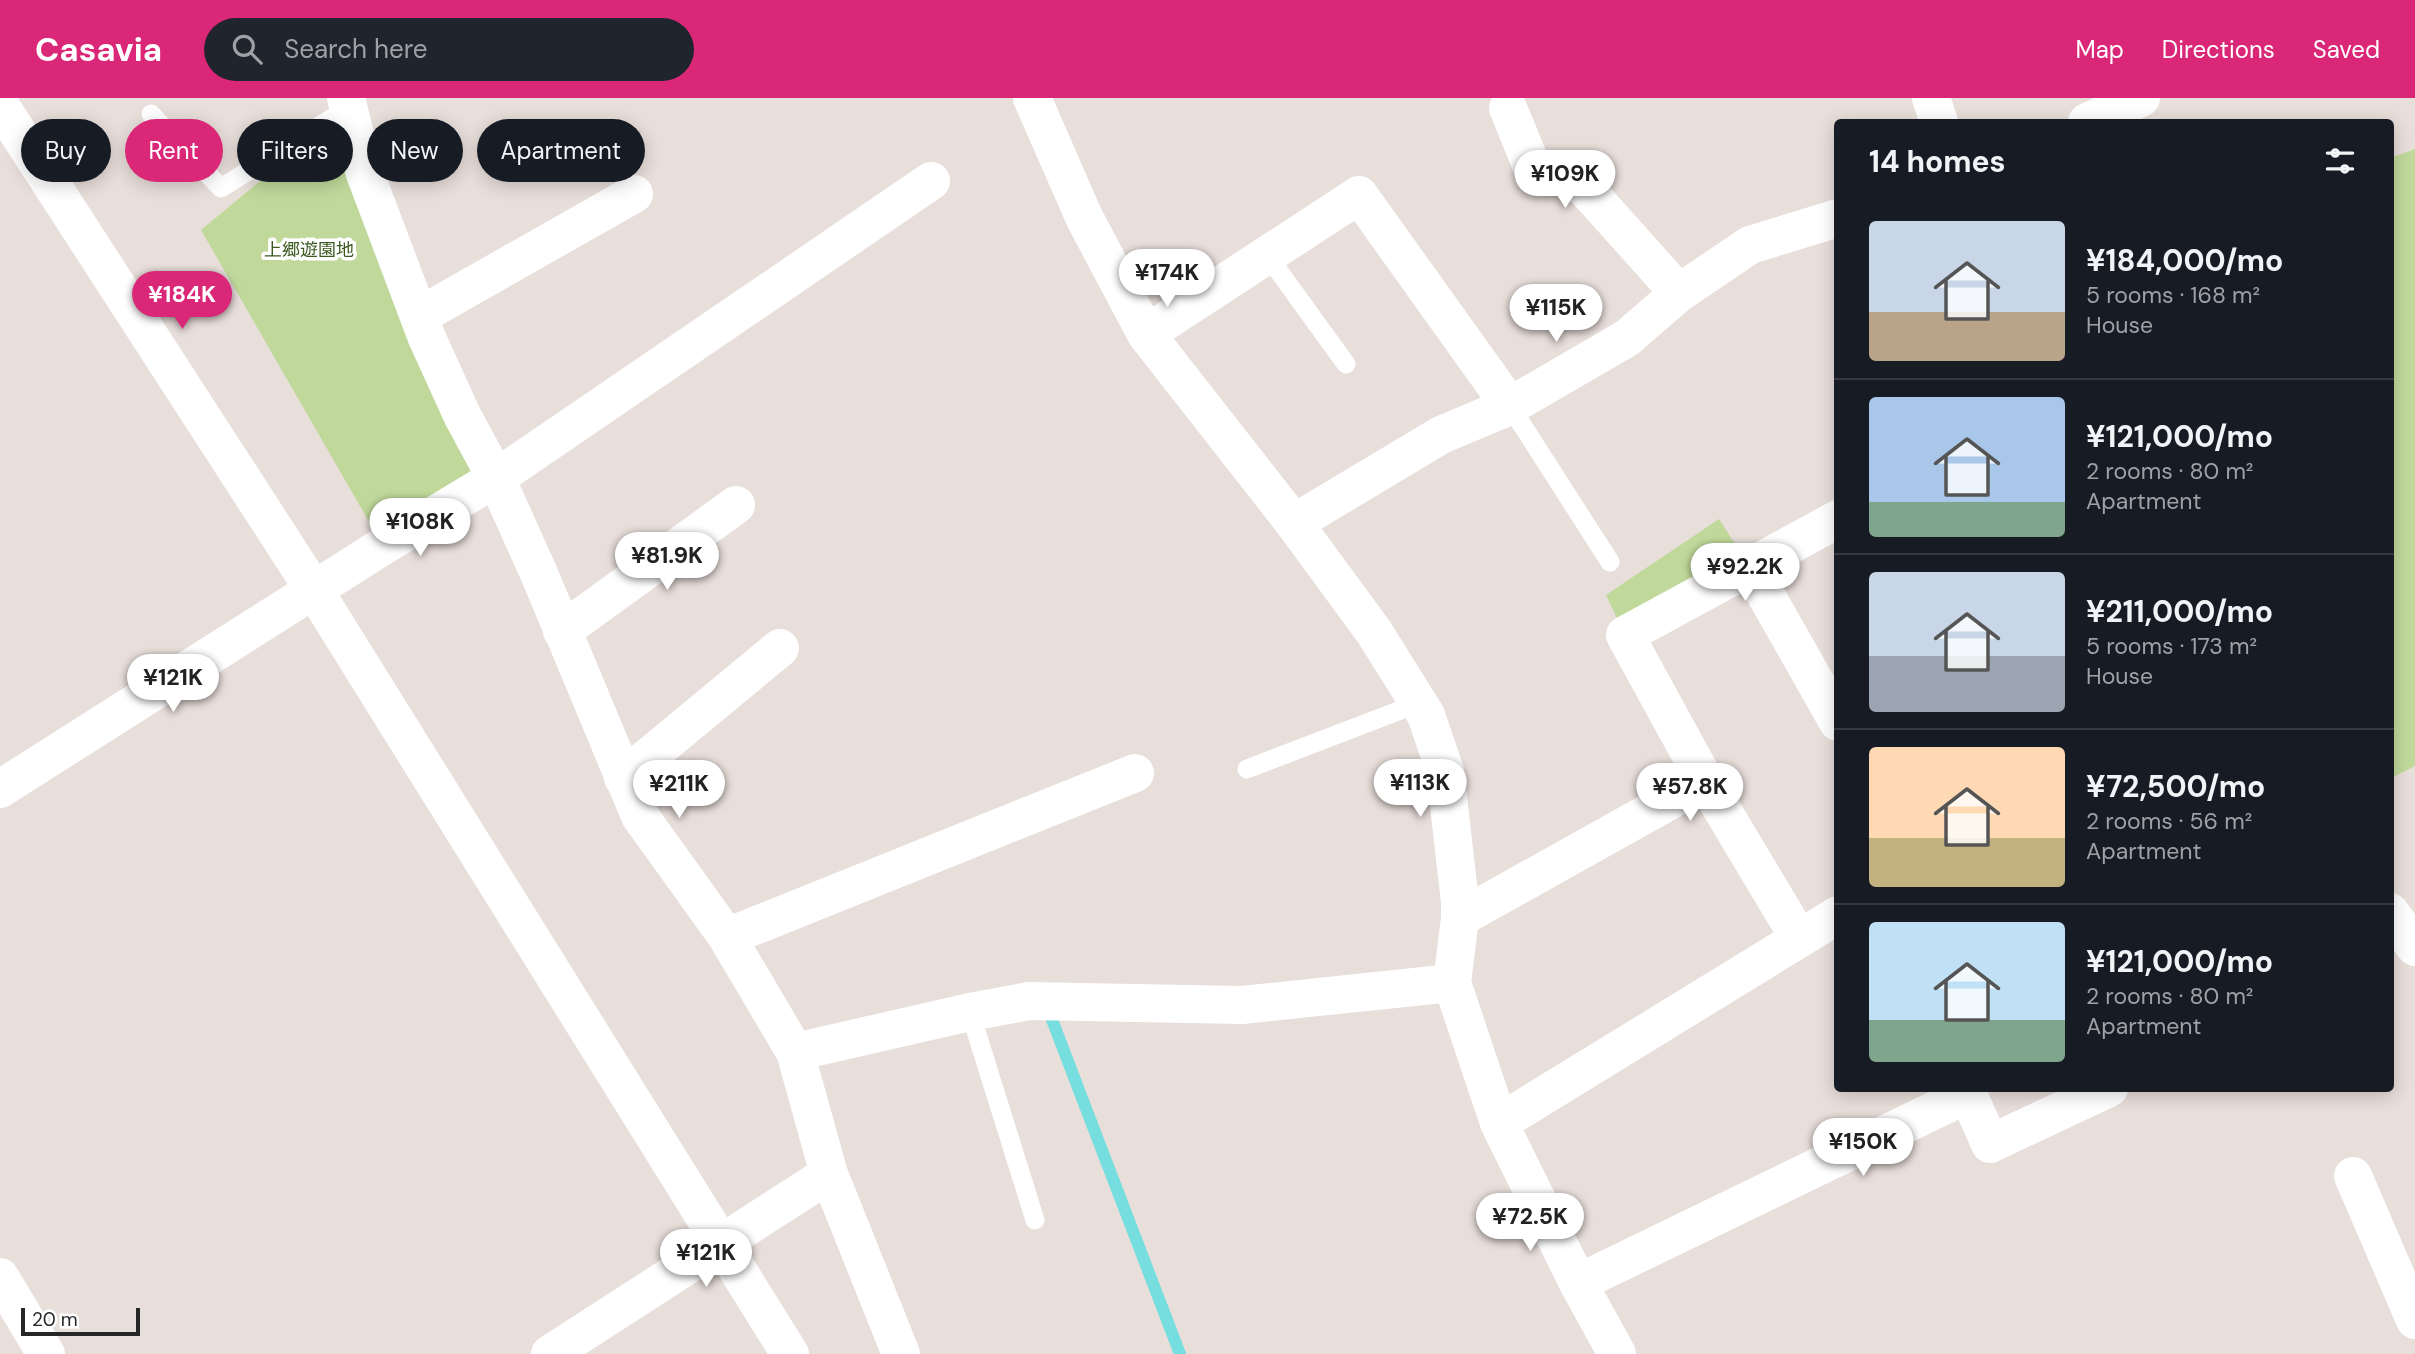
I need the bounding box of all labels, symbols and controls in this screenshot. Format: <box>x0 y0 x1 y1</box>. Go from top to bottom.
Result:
search box <box>204 18 694 81</box>
text: Casavia <box>35 28 162 71</box>
icon: search <box>228 30 266 68</box>
text: Search here <box>284 32 428 66</box>
text: Map <box>2076 34 2124 65</box>
text: Directions <box>2162 34 2275 65</box>
text: Saved <box>2313 34 2380 65</box>
chip: Buy <box>21 119 111 182</box>
chip: Rent <box>125 119 223 182</box>
chip: Filters <box>237 119 353 182</box>
chip: New <box>367 119 463 182</box>
chip: Apartment <box>477 119 645 182</box>
text: 14 homes <box>1869 142 2006 181</box>
icon: filters <box>2321 142 2359 180</box>
pin: ¥109K <box>1516 150 1614 210</box>
text: ¥109K <box>1530 158 1600 188</box>
park label: 上郷遊園地 <box>264 238 354 262</box>
text: ¥184,000/mo <box>2086 241 2283 280</box>
icon: home <box>1925 249 2009 333</box>
pin: ¥174K <box>1118 250 1216 309</box>
text: ¥174K <box>1135 257 1199 287</box>
pin: ¥184K <box>133 272 231 331</box>
text: ¥184K <box>148 279 216 309</box>
text: 5 rooms · 168 m² <box>2086 280 2260 310</box>
pin: ¥115K <box>1507 285 1605 344</box>
text: ¥115K <box>1525 292 1587 322</box>
text: House <box>2086 310 2153 340</box>
text: ¥121,000/mo <box>2086 417 2273 456</box>
icon: home <box>1925 425 2009 509</box>
text: 2 rooms · 80 m² <box>2086 456 2253 486</box>
text: Apartment <box>2086 486 2201 516</box>
pin: ¥108K <box>371 498 469 558</box>
text: ¥108K <box>385 506 455 536</box>
pin: ¥81.9K <box>610 532 724 592</box>
text: ¥81.9K <box>631 540 703 570</box>
pin: ¥92.2K <box>1688 544 1802 603</box>
text: ¥92.2K <box>1707 551 1783 581</box>
text: ¥211,000/mo <box>2086 592 2273 631</box>
icon: home <box>1925 600 2009 684</box>
text: 5 rooms · 173 m² <box>2086 631 2257 661</box>
pin: ¥121K <box>124 654 222 714</box>
text: House <box>2086 661 2153 691</box>
text: ¥121K <box>143 662 203 692</box>
pin: ¥211K <box>630 760 728 820</box>
pin: ¥113K <box>1371 760 1469 819</box>
pin: ¥57.8K <box>1633 764 1747 823</box>
text: ¥113K <box>1390 767 1450 797</box>
text: ¥72,500/mo <box>2086 767 2265 806</box>
text: ¥211K <box>649 768 709 798</box>
text: ¥57.8K <box>1652 771 1728 801</box>
icon: home <box>1925 775 2009 859</box>
text: 2 rooms · 56 m² <box>2086 806 2252 836</box>
text: Apartment <box>2086 836 2201 866</box>
text: ¥121,000/mo <box>2086 942 2273 981</box>
icon: home <box>1925 950 2009 1034</box>
text: 2 rooms · 80 m² <box>2086 981 2253 1011</box>
text: Apartment <box>2086 1011 2201 1041</box>
pin: ¥150K <box>1814 1118 1912 1178</box>
text: ¥150K <box>1829 1126 1897 1156</box>
pin: ¥72.5K <box>1473 1194 1587 1253</box>
text: ¥72.5K <box>1492 1201 1568 1231</box>
pin: ¥121K <box>657 1230 755 1289</box>
text: ¥121K <box>676 1237 736 1267</box>
scale bar <box>21 1305 140 1337</box>
text: 20 m <box>32 1307 78 1332</box>

